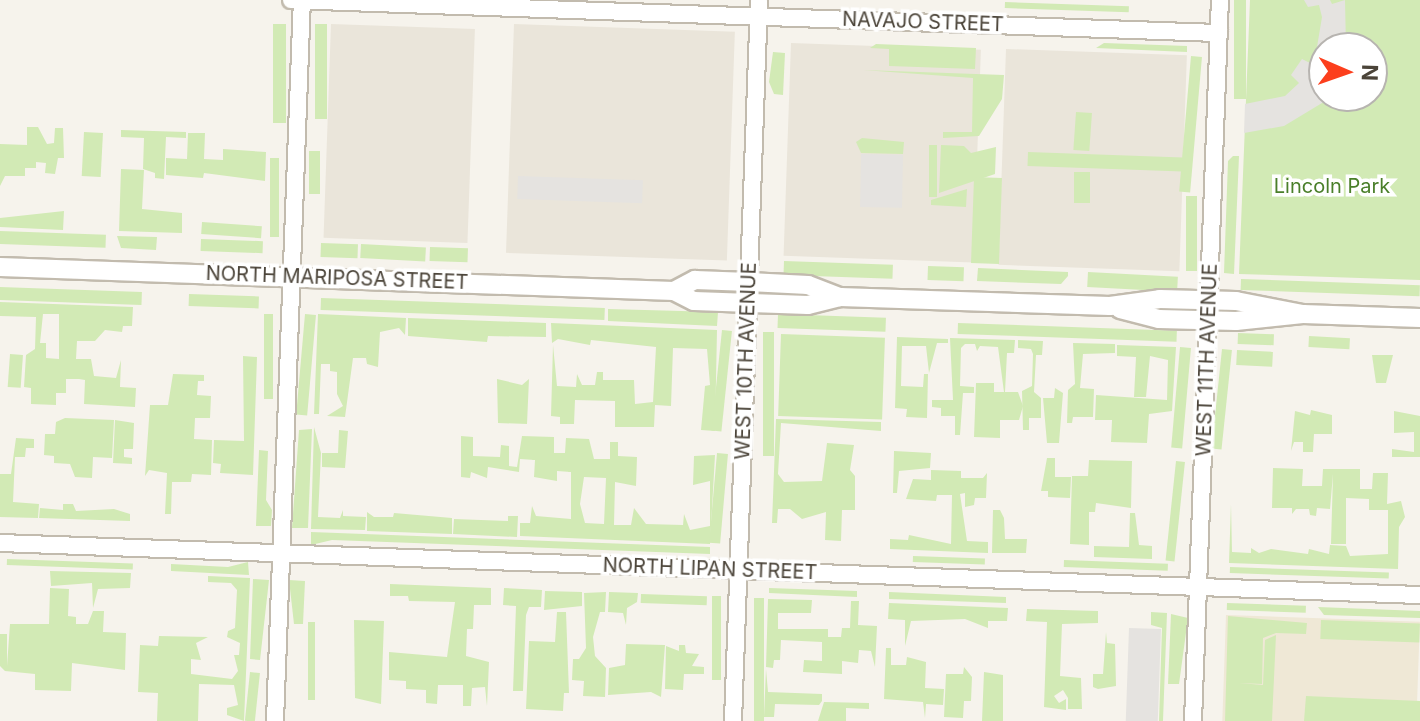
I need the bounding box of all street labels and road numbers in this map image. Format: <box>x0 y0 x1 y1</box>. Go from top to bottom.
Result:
street label: NAVAJO STREET <box>842 7 1004 37</box>
street label: NORTH MARIPOSA STREET <box>205 261 469 295</box>
street label: WEST 10TH AVENUE <box>731 262 761 460</box>
street label: WEST 11TH AVENUE <box>1192 263 1222 457</box>
street label: NORTH LIPAN STREET <box>602 553 818 585</box>

